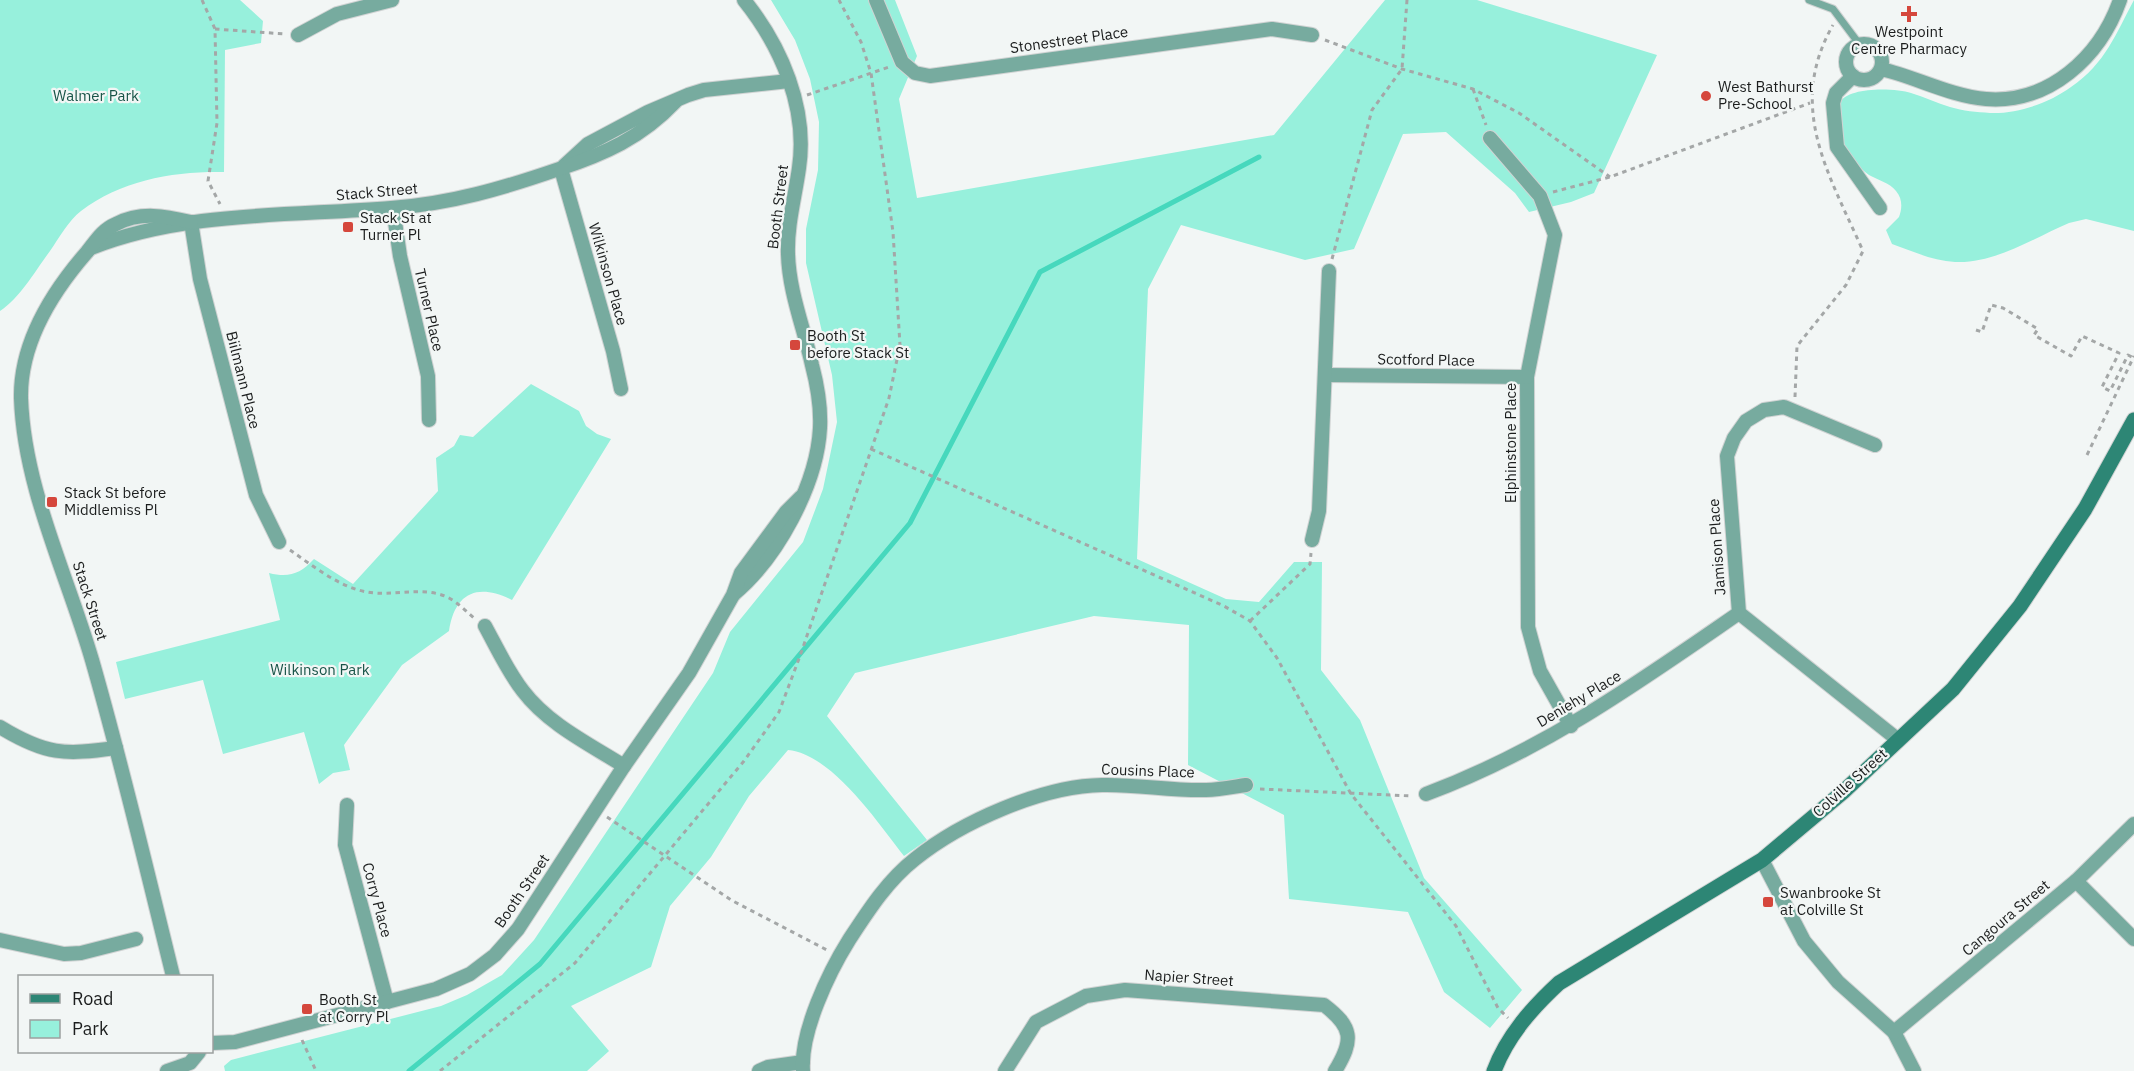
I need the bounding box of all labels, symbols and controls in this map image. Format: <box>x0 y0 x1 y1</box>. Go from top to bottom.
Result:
marker: Westpoint Centre Pharmacy <box>1902 7 1916 21</box>
street label: Stonestreet Place <box>1009 22 1129 57</box>
place label: Westpoint Centre Pharmacy <box>1851 22 1967 58</box>
place label: West Bathurst Pre-School <box>1718 77 1813 113</box>
park label: Walmer Park <box>53 86 139 105</box>
marker: West Bathurst Pre-School <box>1699 89 1713 103</box>
street label: Booth Street <box>763 164 792 250</box>
street label: Stack Street <box>335 178 419 205</box>
place label: Stack St at Turner Pl <box>360 208 432 244</box>
marker: Stack St at Turner Pl <box>341 220 355 234</box>
street label: Wilkinson Place <box>585 220 632 327</box>
street label: Turner Place <box>411 267 448 353</box>
place label: Booth St before Stack St <box>807 326 909 362</box>
street label: Biilmann Place <box>222 329 265 431</box>
marker: Booth St before Stack St <box>788 338 802 352</box>
street label: Scotford Place <box>1377 349 1475 370</box>
street label: Elphinstone Place <box>1501 383 1520 503</box>
place label: Stack St before Middlemiss Pl <box>64 483 166 519</box>
marker: Stack St before Middlemiss Pl <box>45 495 59 509</box>
street label: Jamison Place <box>1704 498 1729 596</box>
street label: Stack Street <box>69 559 112 643</box>
park label: Wilkinson Park <box>270 660 370 679</box>
street label: Deniehy Place <box>1533 666 1624 731</box>
street label: Colville Street <box>1808 744 1891 821</box>
street label: Cousins Place <box>1101 759 1195 782</box>
street label: Booth Street <box>490 850 553 931</box>
street label: Corry Place <box>358 860 397 939</box>
street label: Cangoura Street <box>1958 875 2053 960</box>
place label: Swanbrooke St at Colville St <box>1780 883 1881 919</box>
marker: Swanbrooke St at Colville St <box>1761 895 1775 909</box>
street label: Napier Street <box>1144 965 1234 990</box>
legend <box>18 975 213 1053</box>
text: Road <box>72 987 113 1010</box>
place label: Booth St at Corry Pl <box>319 990 389 1026</box>
marker: Booth St at Corry Pl <box>300 1002 314 1016</box>
text: Park <box>72 1017 109 1040</box>

